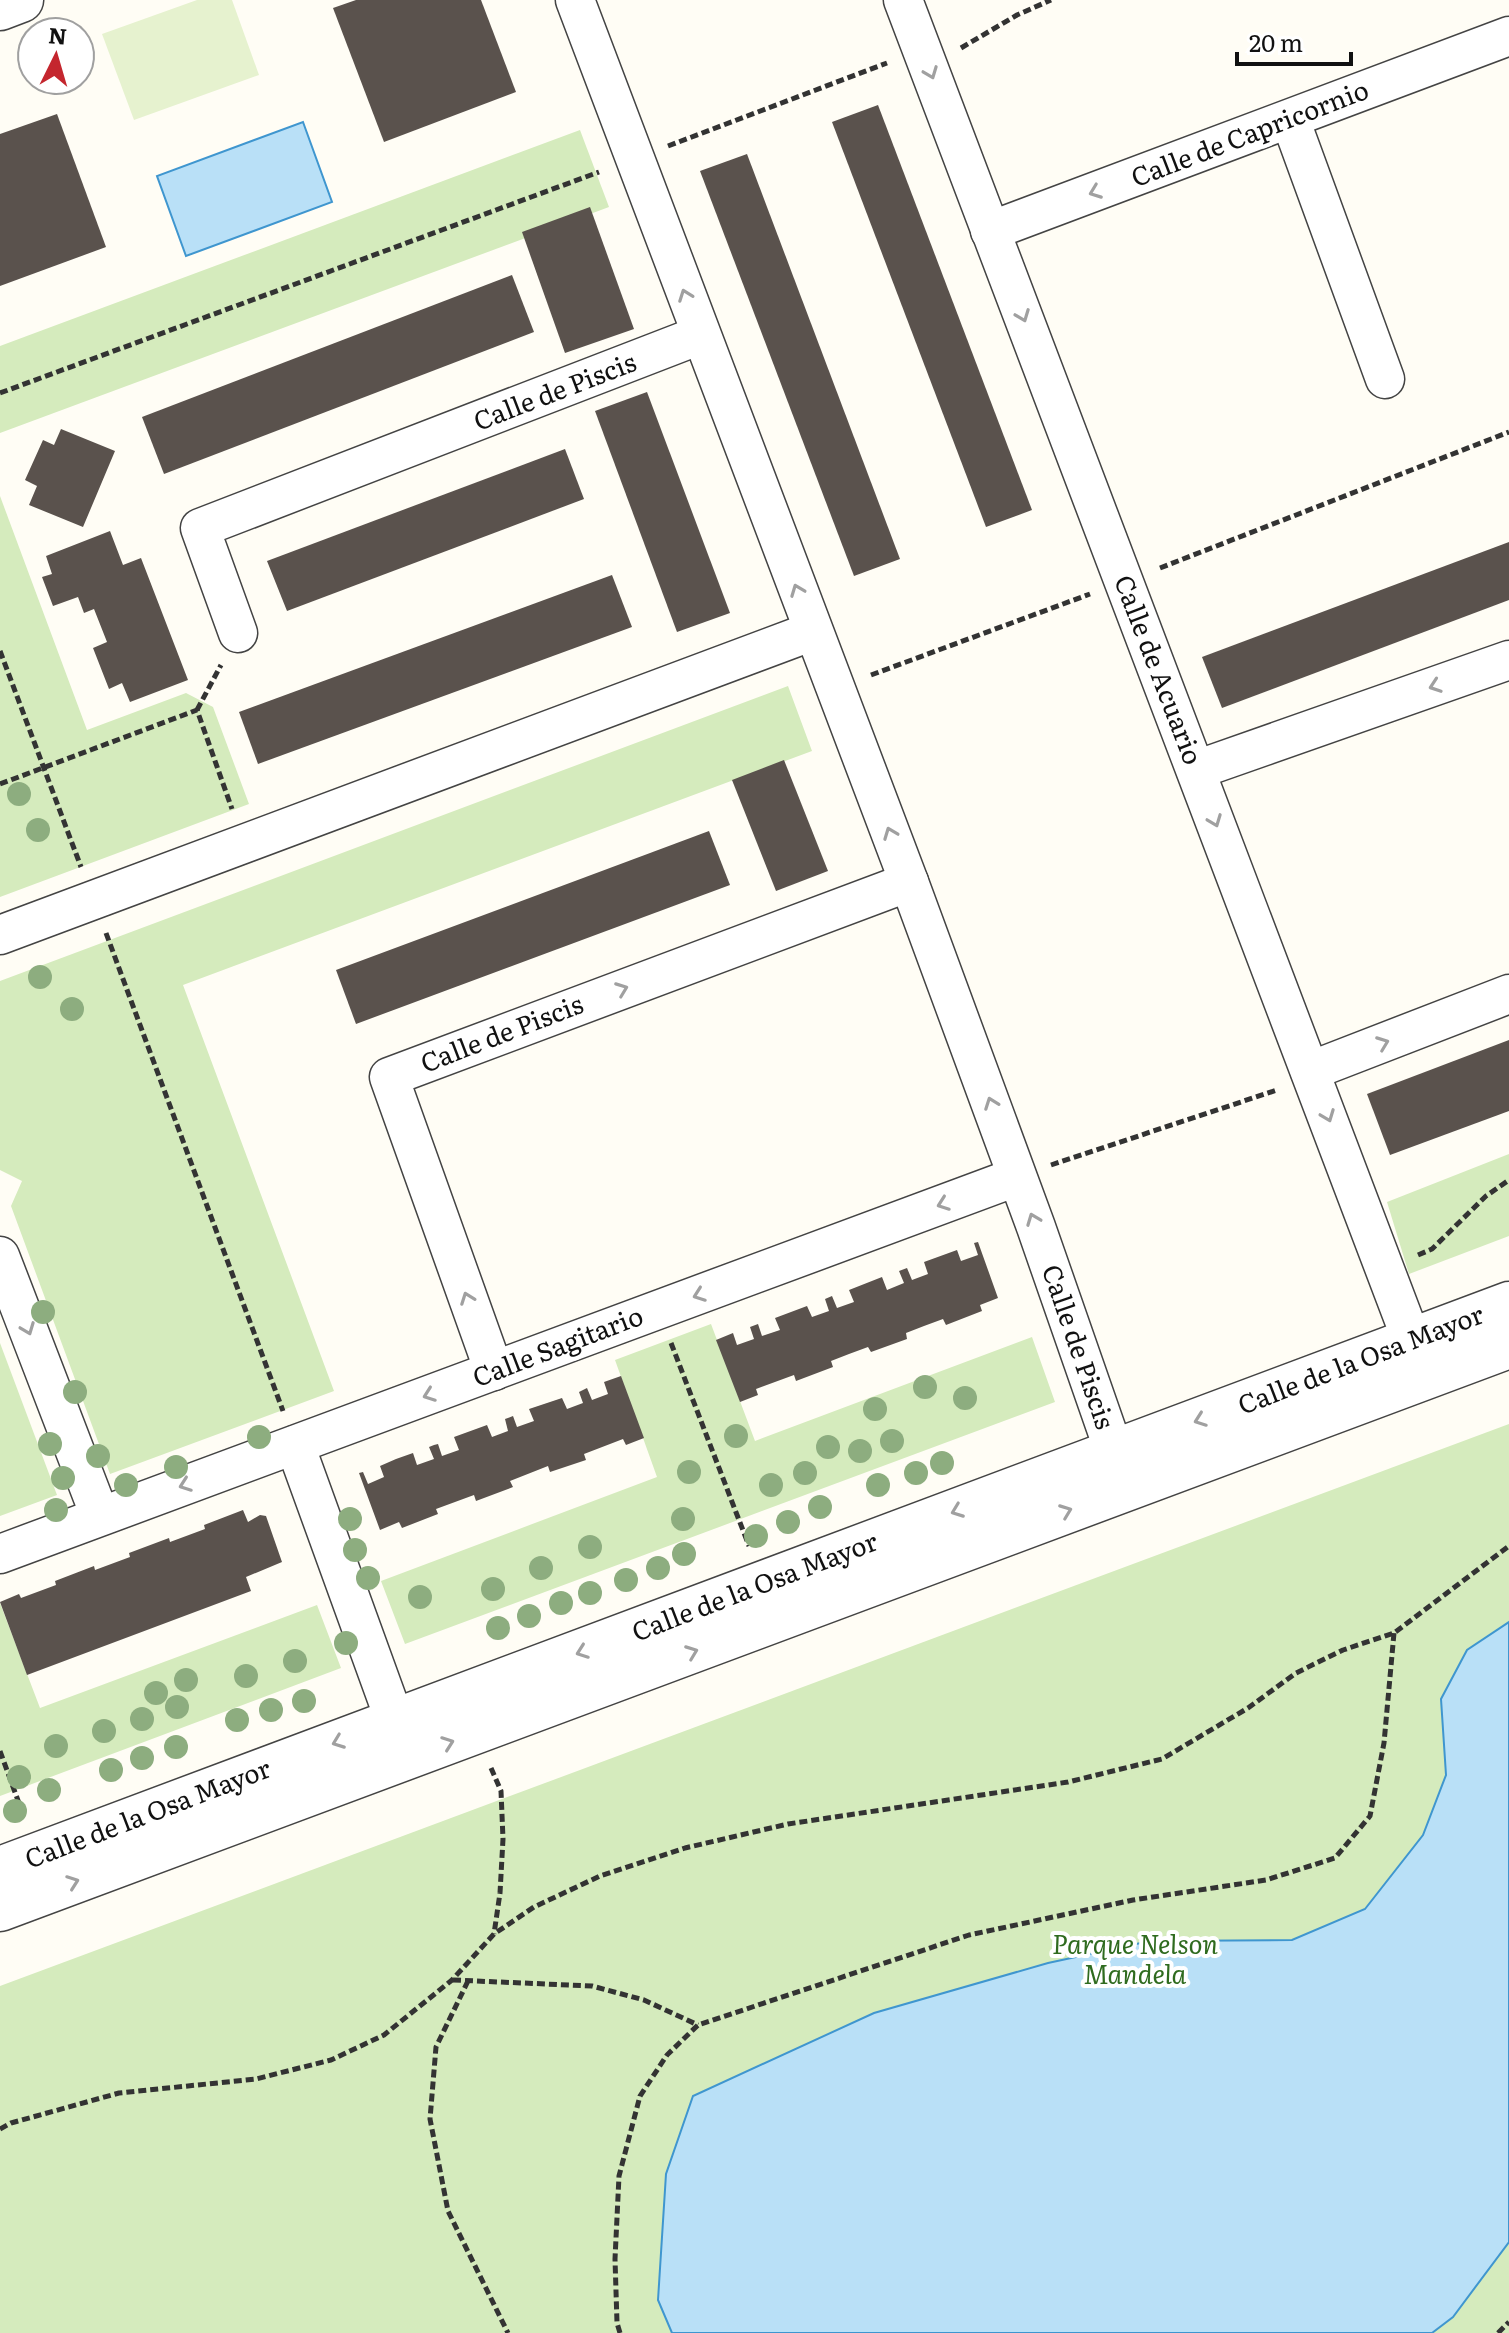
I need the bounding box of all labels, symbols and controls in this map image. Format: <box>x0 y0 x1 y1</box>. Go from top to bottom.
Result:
north arrow <box>16 16 96 96</box>
scale bar <box>1237 16 1351 66</box>
text: N <box>47 17 69 52</box>
text: 20 m <box>1249 24 1303 59</box>
one-way arrow <box>921 65 938 79</box>
street label: Calle de Capricornio <box>1125 68 1374 195</box>
one-way arrow <box>1089 182 1103 199</box>
one-way arrow <box>678 289 695 303</box>
one-way arrow <box>1013 308 1030 322</box>
street label: Calle de Piscis <box>467 341 641 439</box>
street label: Calle de Acuario <box>1106 569 1214 770</box>
one-way arrow <box>790 584 807 598</box>
one-way arrow <box>1429 676 1443 693</box>
one-way arrow <box>1205 813 1222 827</box>
one-way arrow <box>883 827 900 841</box>
one-way arrow <box>614 982 628 999</box>
street label: Calle de Piscis <box>414 983 588 1081</box>
one-way arrow <box>1375 1036 1389 1053</box>
one-way arrow <box>984 1097 1001 1111</box>
one-way arrow <box>1318 1108 1335 1122</box>
one-way arrow <box>937 1194 951 1211</box>
one-way arrow <box>1026 1213 1043 1227</box>
street label: Calle de Piscis <box>1034 1259 1127 1434</box>
one-way arrow <box>693 1285 707 1301</box>
one-way arrow <box>461 1292 477 1306</box>
street label: Calle de la Osa Mayor <box>1232 1293 1489 1423</box>
street label: Calle Sagitario <box>466 1294 648 1395</box>
one-way arrow <box>18 1321 35 1335</box>
one-way arrow <box>423 1386 437 1402</box>
one-way arrow <box>1194 1410 1208 1427</box>
one-way arrow <box>179 1475 193 1492</box>
one-way arrow <box>951 1501 965 1518</box>
one-way arrow <box>1058 1504 1072 1521</box>
street label: Calle de la Osa Mayor <box>626 1520 883 1650</box>
one-way arrow <box>576 1642 590 1659</box>
one-way arrow <box>684 1645 698 1662</box>
one-way arrow <box>332 1732 346 1749</box>
one-way arrow <box>440 1736 454 1753</box>
street label: Calle de la Osa Mayor <box>19 1747 276 1877</box>
one-way arrow <box>65 1875 79 1892</box>
park label: Parque Nelson Mandela <box>1052 1923 1219 1992</box>

